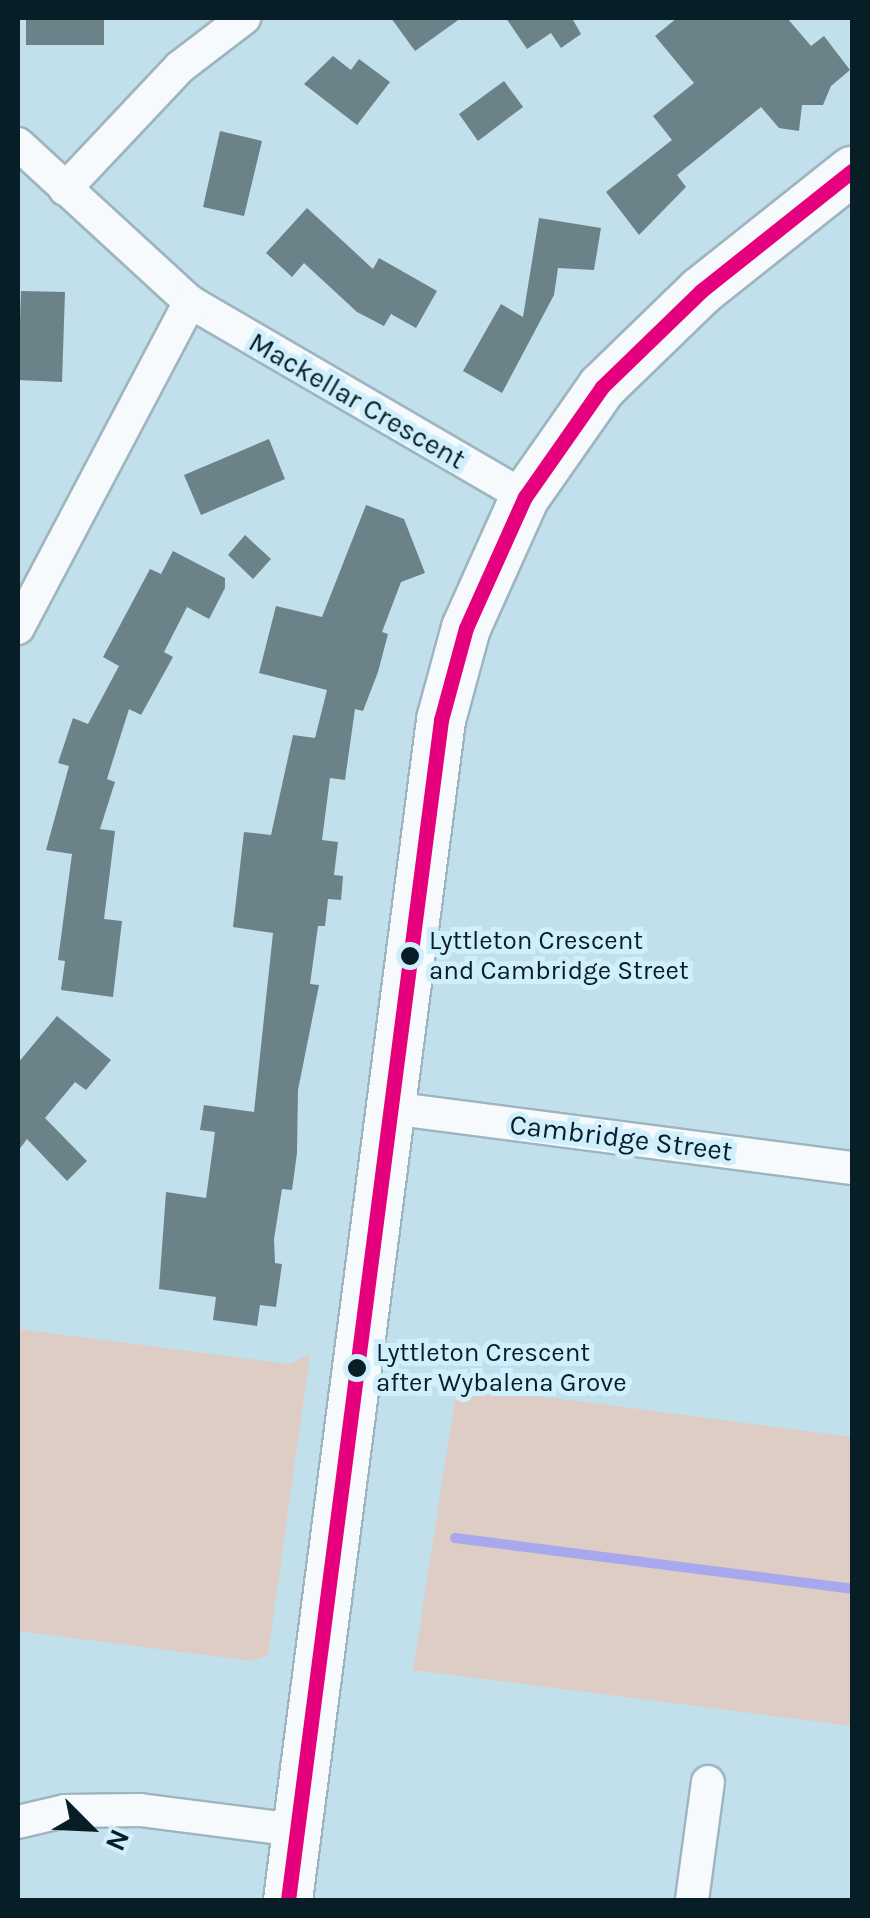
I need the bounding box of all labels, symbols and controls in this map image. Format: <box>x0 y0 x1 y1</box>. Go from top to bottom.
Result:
street label: Mackellar Crescent <box>243 325 471 477</box>
place label: Lyttleton Crescent and Cambridge Street <box>429 925 689 986</box>
marker: Lyttleton Crescent and Cambridge Street <box>400 946 420 966</box>
street label: Cambridge Street <box>508 1108 734 1168</box>
place label: Lyttleton Crescent after Wybalena Grove <box>376 1337 627 1399</box>
marker: Lyttleton Crescent after Wybalena Grove <box>347 1358 367 1378</box>
north arrow <box>40 1778 140 1878</box>
text: N <box>99 1825 137 1856</box>

